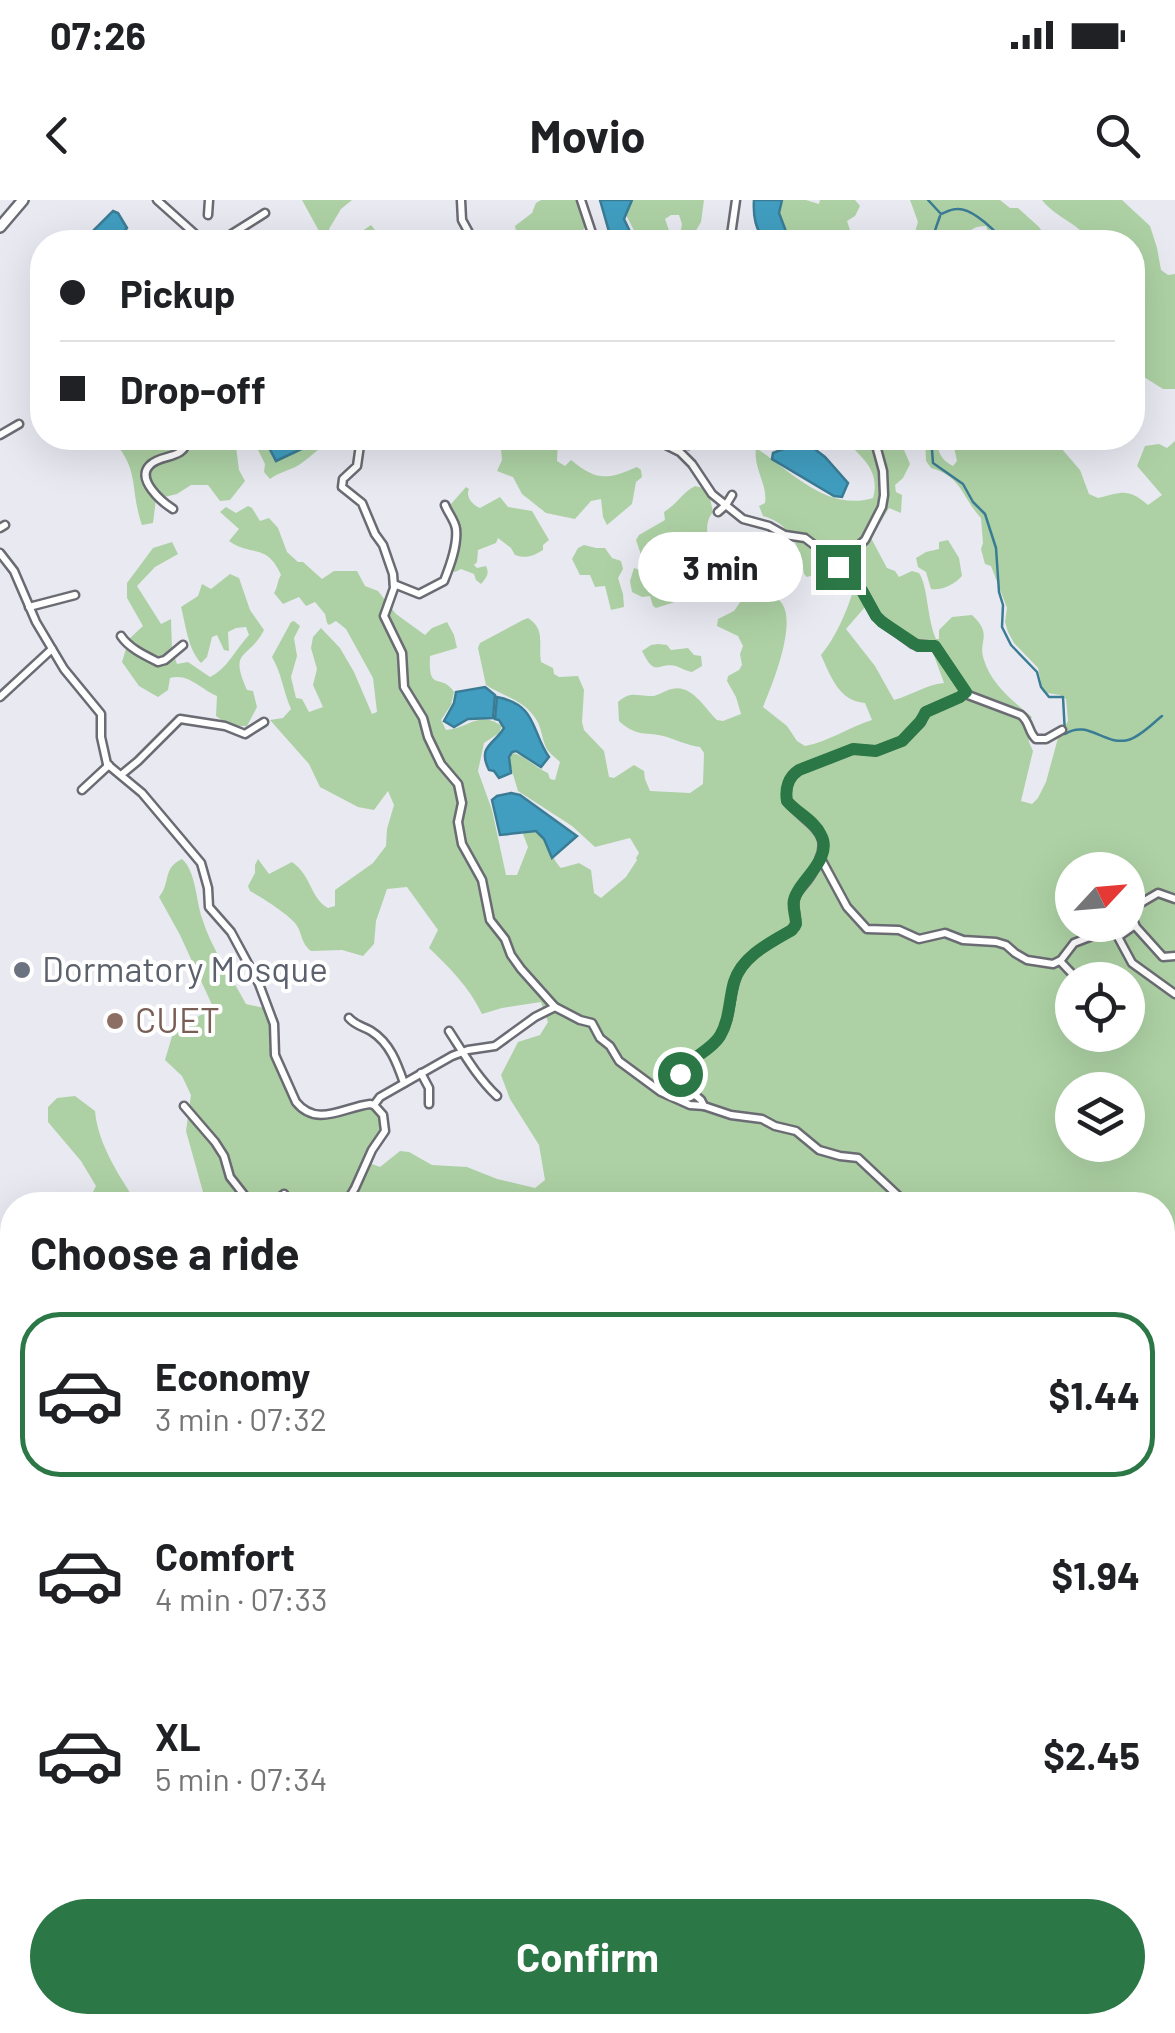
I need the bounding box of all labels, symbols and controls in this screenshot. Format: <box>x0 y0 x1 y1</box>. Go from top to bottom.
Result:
text: 07:26 <box>50 12 146 58</box>
icon: back <box>30 108 85 163</box>
text: Movio <box>530 108 645 162</box>
icon: search <box>1090 108 1145 163</box>
text: Pickup <box>120 270 235 316</box>
text: Drop-off <box>120 366 266 412</box>
callout: 3 min <box>638 532 803 602</box>
route end <box>816 545 861 590</box>
text: 3 min <box>682 548 759 586</box>
north arrow <box>1055 852 1145 942</box>
map controls <box>1055 852 1145 1162</box>
place label: Dormatory Mosque <box>42 947 328 989</box>
marker: Dormatory Mosque <box>11 959 33 981</box>
button: locate <box>1055 962 1145 1052</box>
place label: CUET <box>135 998 220 1040</box>
marker: CUET <box>104 1010 126 1032</box>
route start <box>658 1052 703 1097</box>
button: layers <box>1055 1072 1145 1162</box>
text: Choose a ride <box>30 1225 300 1279</box>
icon: car <box>35 1350 125 1440</box>
text: Economy <box>155 1353 310 1399</box>
text: $1.44 <box>1049 1372 1140 1418</box>
text: 3 min · 07:32 <box>155 1399 327 1437</box>
icon: car <box>35 1530 125 1620</box>
text: Comfort <box>155 1533 295 1579</box>
text: $1.94 <box>1051 1552 1140 1598</box>
text: 4 min · 07:33 <box>155 1579 327 1617</box>
icon: car <box>35 1710 125 1800</box>
text: XL <box>155 1713 201 1759</box>
text: $2.45 <box>1043 1732 1140 1778</box>
text: 5 min · 07:34 <box>155 1759 327 1797</box>
button: Confirm <box>30 1899 1145 2014</box>

